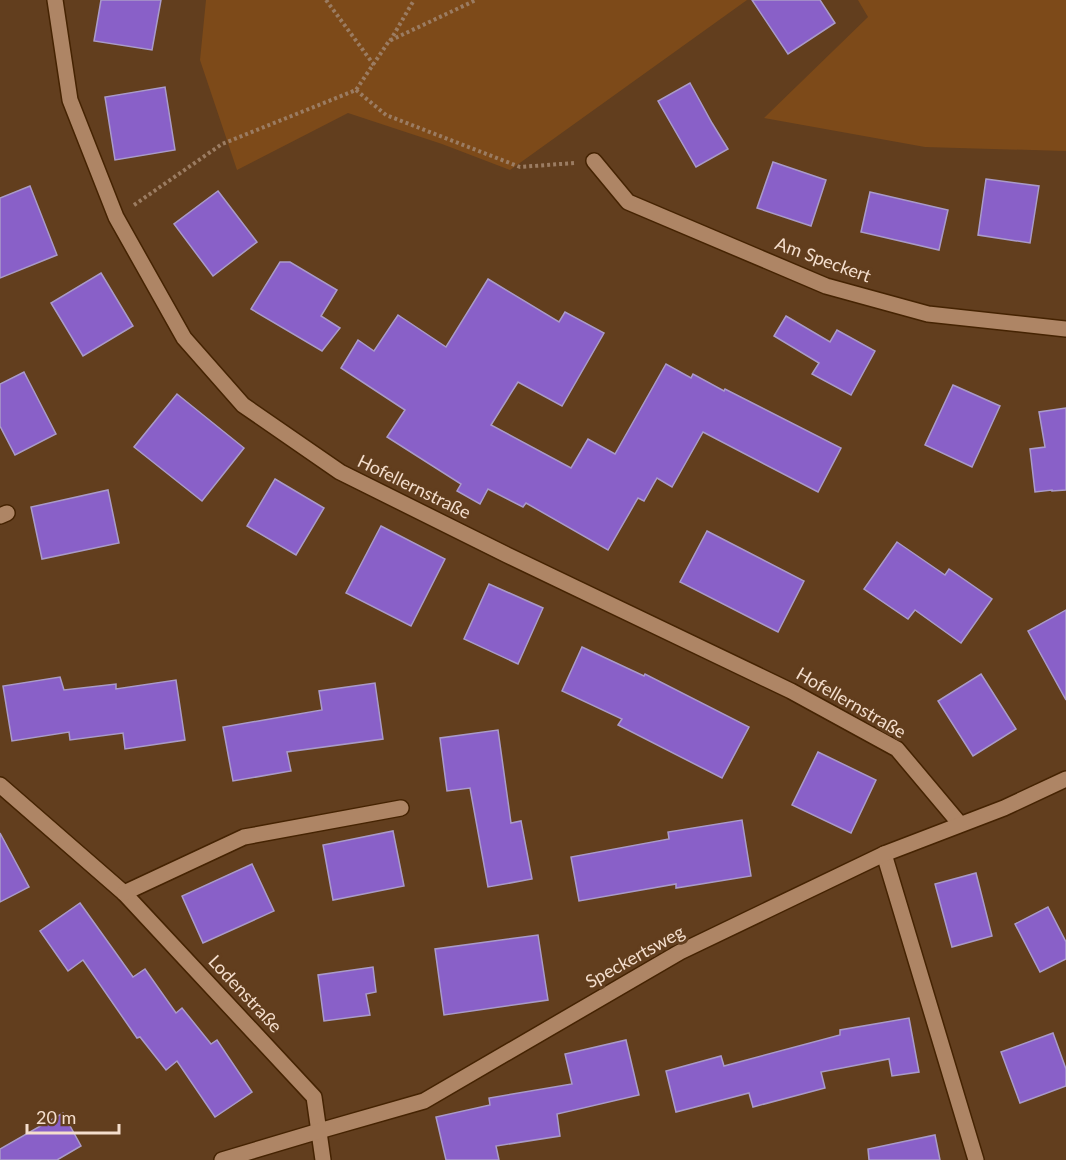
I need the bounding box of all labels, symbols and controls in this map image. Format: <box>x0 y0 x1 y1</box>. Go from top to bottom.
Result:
street label: Am Speckert <box>772 232 875 287</box>
street label: Hofellernstraße <box>354 449 475 523</box>
street label: Hofellernstraße <box>793 662 910 742</box>
street label: Speckertsweg <box>581 920 688 992</box>
street label: Lodenstraße <box>204 950 287 1037</box>
scale bar <box>27 1097 118 1135</box>
text: 20 m <box>36 1106 76 1128</box>

